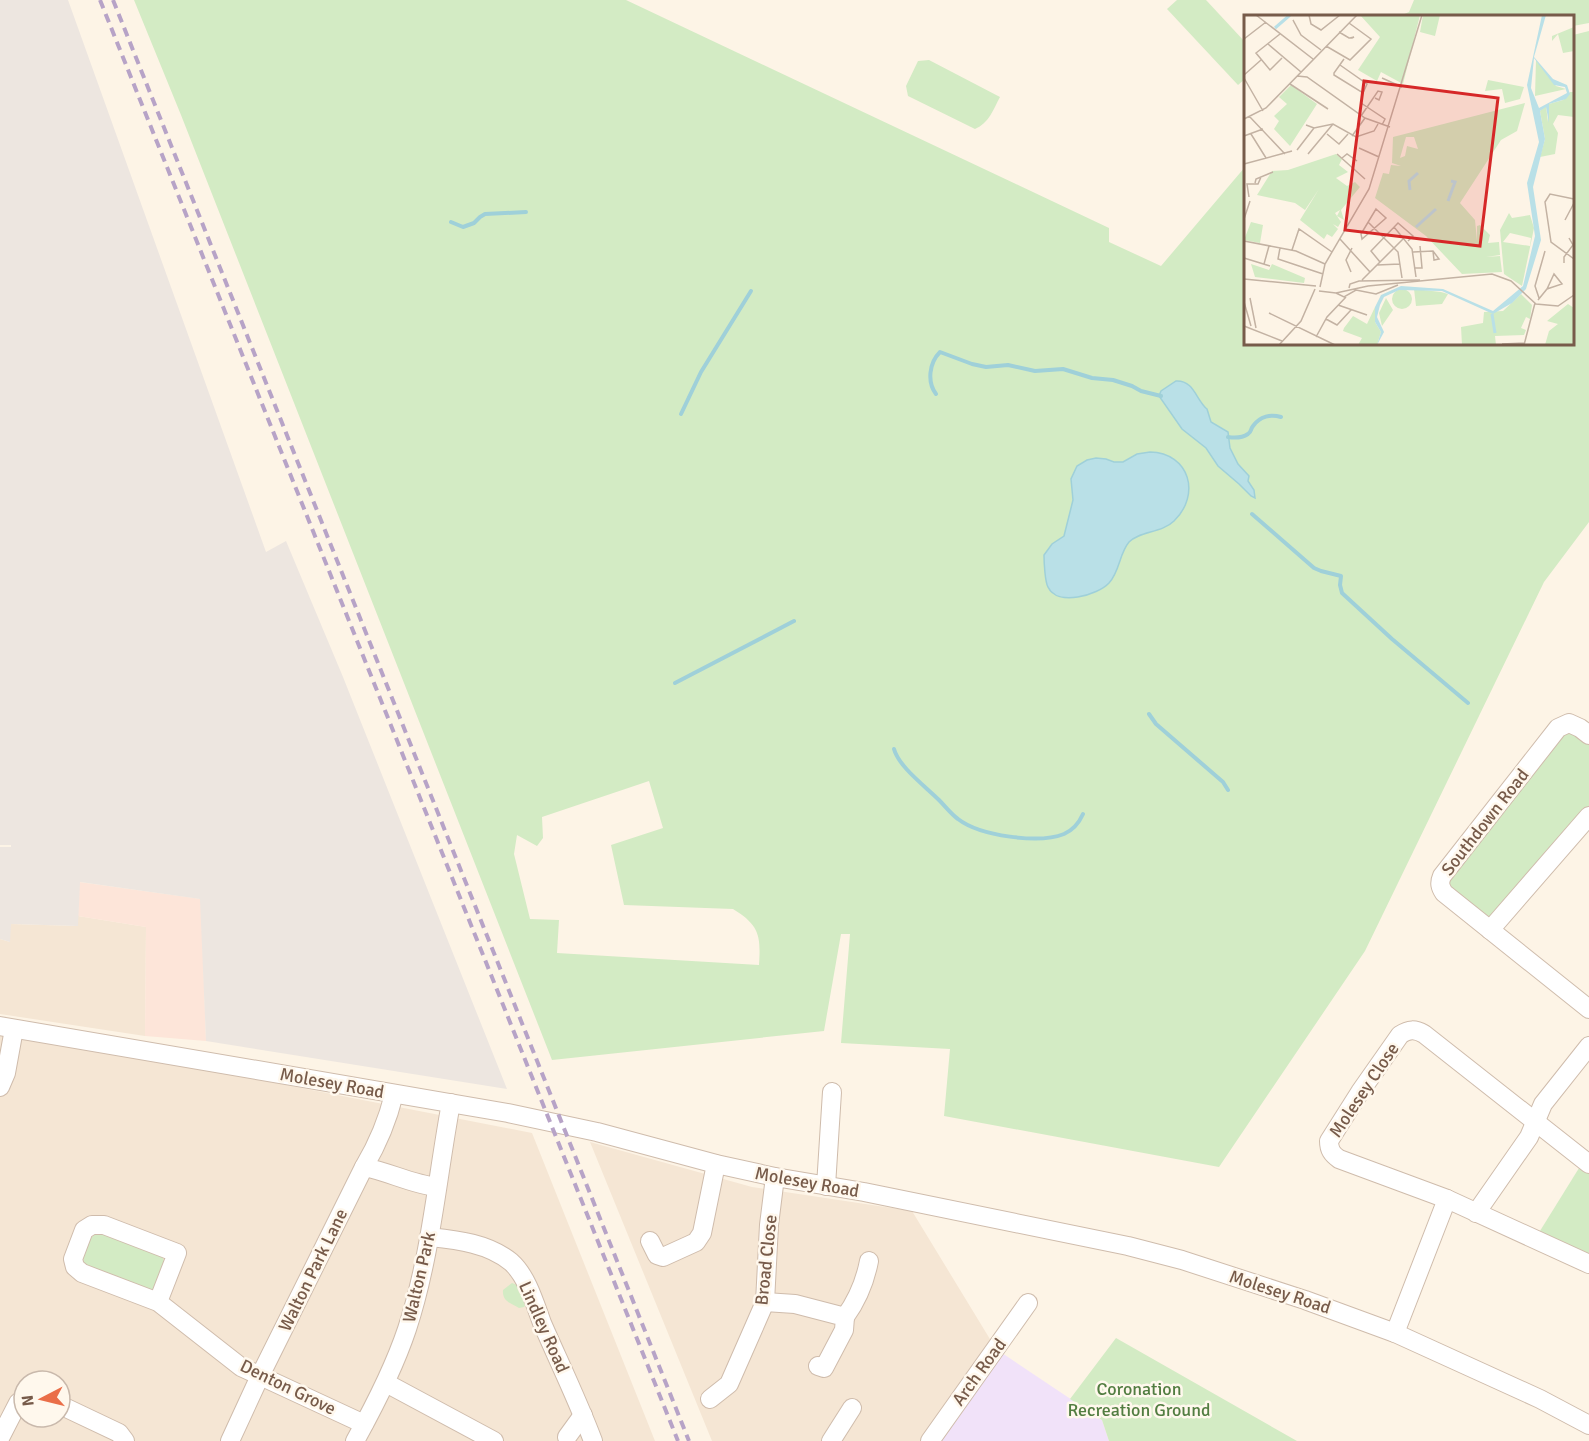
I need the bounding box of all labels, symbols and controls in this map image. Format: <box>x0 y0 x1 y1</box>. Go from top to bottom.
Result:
inset map <box>1244 15 1574 345</box>
street label: Southdown Road <box>1437 764 1533 880</box>
street label: Molesey Close <box>1324 1039 1404 1141</box>
street label: Molesey Road <box>278 1063 386 1103</box>
street label: Molesey Road <box>753 1162 861 1202</box>
street label: Walton Park Lane <box>274 1205 352 1335</box>
street label: Broad Close <box>750 1214 782 1306</box>
street label: Walton Park <box>398 1229 440 1325</box>
street label: Molesey Road <box>1226 1265 1334 1319</box>
street label: Lindley Road <box>514 1278 574 1376</box>
street label: Arch Road <box>947 1334 1011 1410</box>
street label: Denton Grove <box>237 1354 339 1420</box>
north arrow <box>12 1369 72 1429</box>
park label: Coronation Recreation Ground <box>1067 1378 1211 1421</box>
text: N <box>18 1394 39 1407</box>

